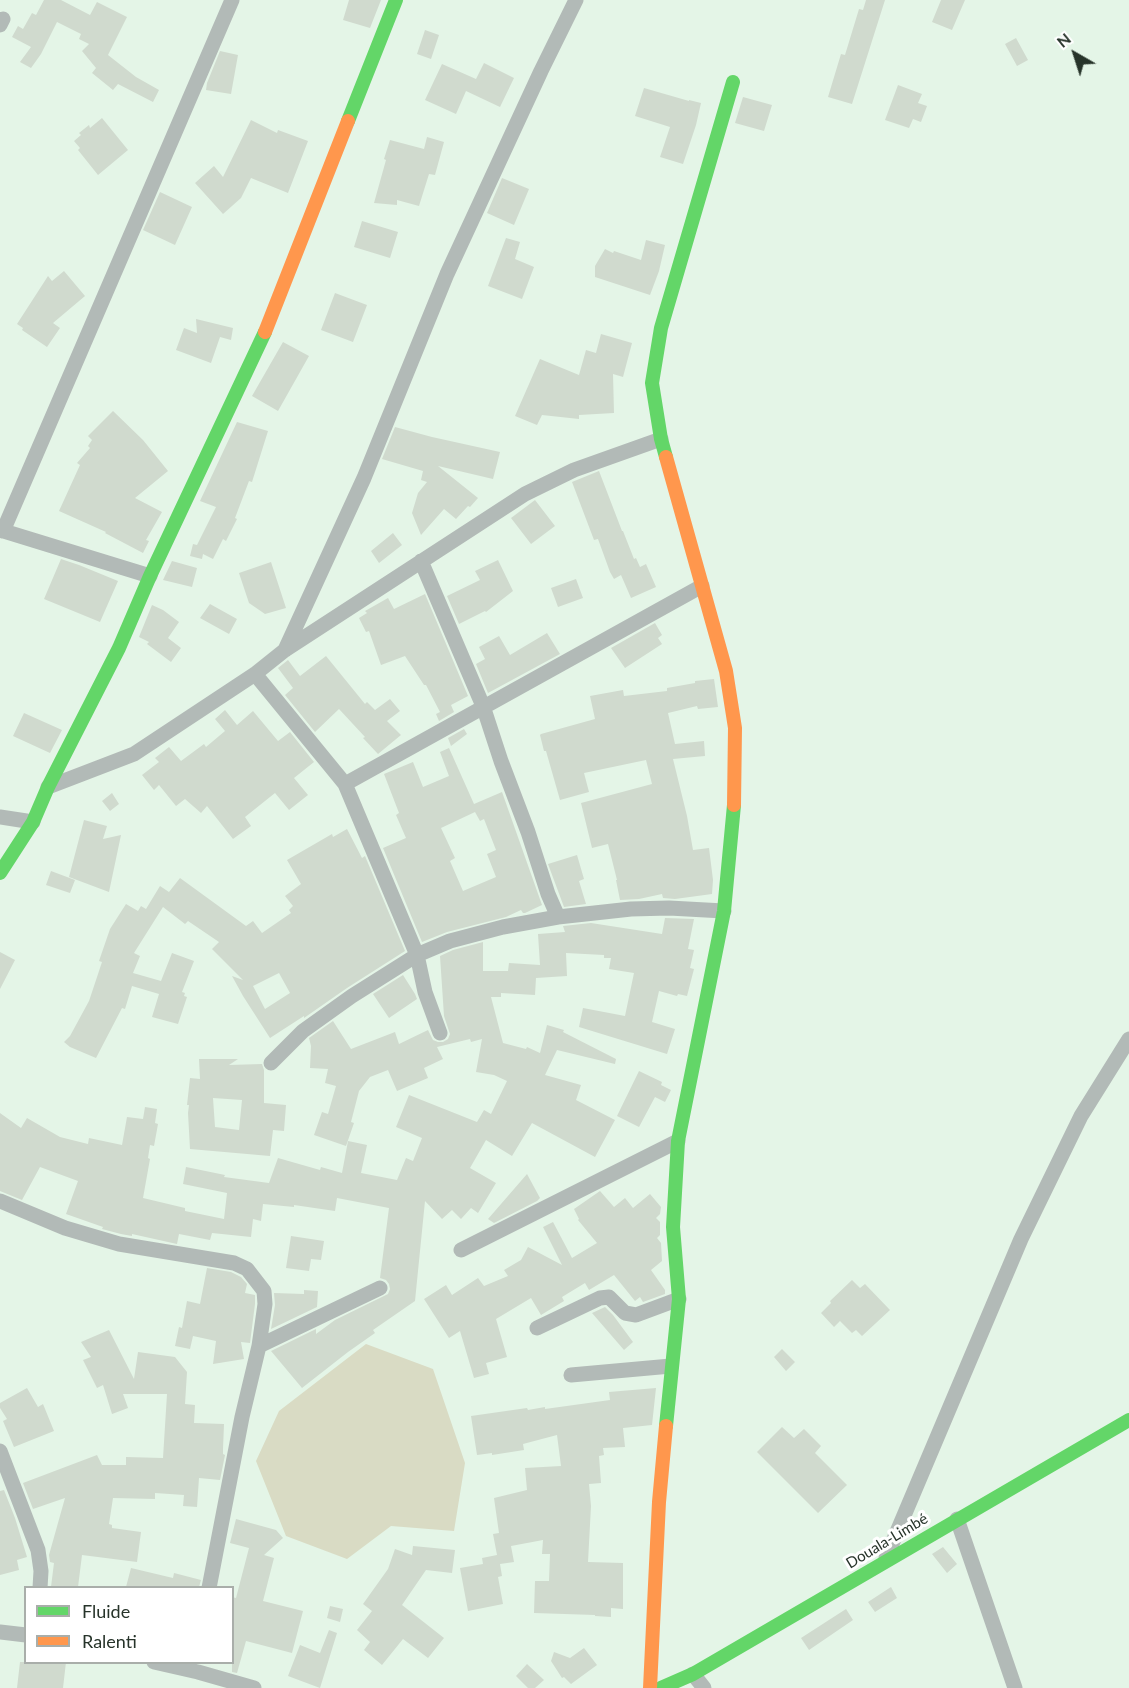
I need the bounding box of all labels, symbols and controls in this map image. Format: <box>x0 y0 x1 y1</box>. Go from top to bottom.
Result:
north arrow <box>1045 24 1105 84</box>
text: N <box>1053 28 1074 51</box>
street label: Douala-Limbé <box>843 1510 931 1572</box>
legend <box>24 1586 234 1664</box>
text: Fluide <box>82 1600 130 1622</box>
text: Ralenti <box>82 1630 137 1652</box>

